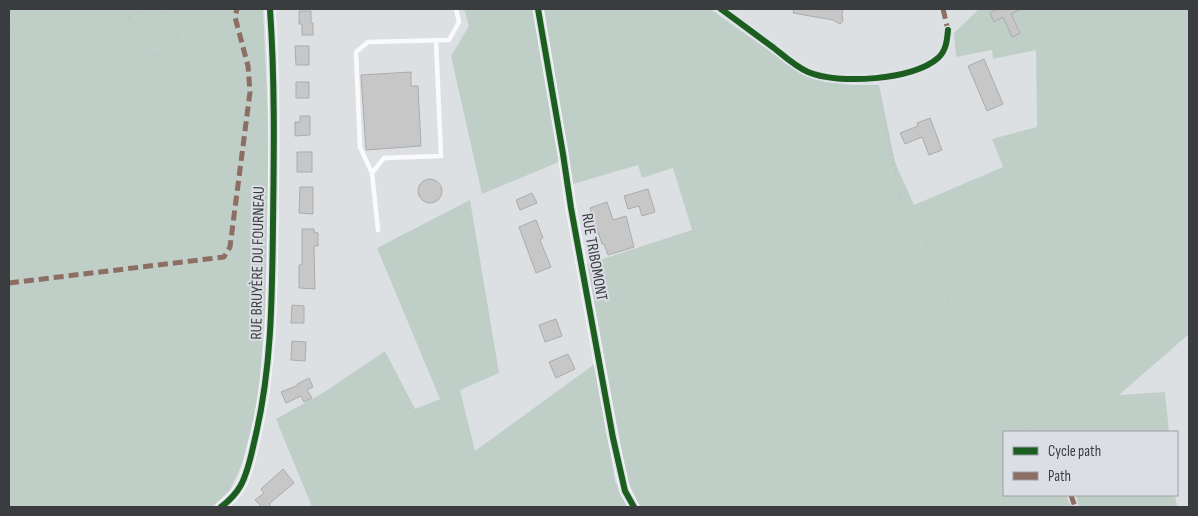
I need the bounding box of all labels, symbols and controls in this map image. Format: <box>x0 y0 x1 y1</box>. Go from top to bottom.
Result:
street label: RUE BRUYÈRE DU FOURNEAU <box>247 186 269 340</box>
street label: RUE TRIBOMONT <box>577 212 611 303</box>
legend <box>1003 431 1178 496</box>
text: Cycle path <box>1048 442 1101 461</box>
text: Path <box>1048 467 1071 486</box>

